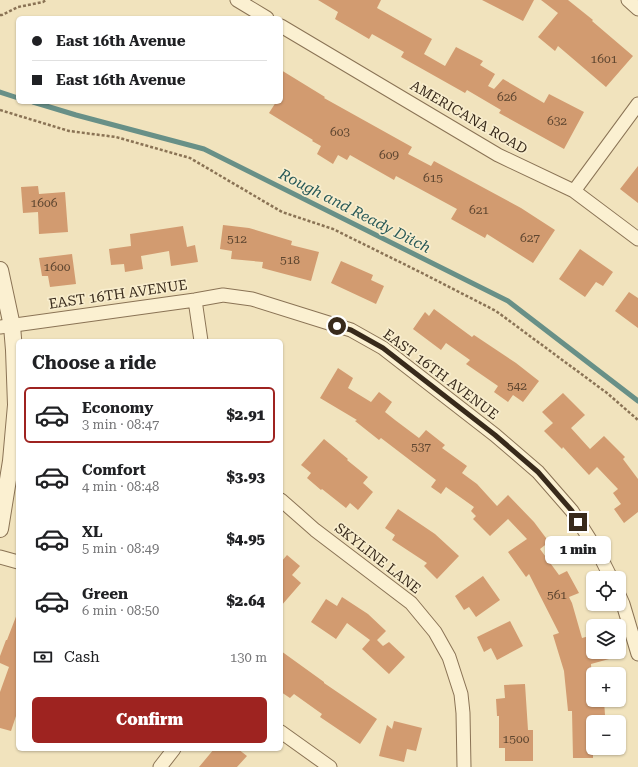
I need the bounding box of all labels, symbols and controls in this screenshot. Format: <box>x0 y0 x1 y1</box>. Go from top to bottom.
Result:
text: East 16th Avenue <box>56 32 185 50</box>
house number: 1601 <box>591 52 618 66</box>
text: East 16th Avenue <box>56 71 185 89</box>
street label: AMERICANA ROAD <box>408 77 530 157</box>
house number: 626 <box>497 90 517 104</box>
house number: 632 <box>547 114 567 128</box>
house number: 603 <box>330 125 350 139</box>
house number: 609 <box>379 148 399 162</box>
water label: Rough and Ready Ditch <box>275 165 434 257</box>
house number: 615 <box>423 171 443 185</box>
house number: 1606 <box>31 196 58 210</box>
house number: 621 <box>469 203 489 217</box>
house number: 627 <box>520 231 540 245</box>
house number: 512 <box>227 232 247 246</box>
house number: 518 <box>280 253 300 267</box>
house number: 1600 <box>44 260 71 274</box>
street label: EAST 16TH AVENUE <box>48 276 188 312</box>
route start <box>328 317 346 335</box>
street label: EAST 16TH AVENUE <box>380 326 502 422</box>
text: Choose a ride <box>32 352 156 373</box>
house number: 542 <box>507 379 527 393</box>
icon: car <box>34 397 70 433</box>
text: Economy <box>82 399 153 417</box>
text: $2.91 <box>226 406 265 424</box>
text: 3 min · 08:47 <box>82 417 159 432</box>
house number: 537 <box>411 440 431 454</box>
icon: car <box>34 459 70 495</box>
text: Comfort <box>82 461 146 479</box>
text: $3.93 <box>226 468 265 486</box>
text: 4 min · 08:48 <box>82 479 159 494</box>
route end <box>569 513 587 531</box>
street label: SKYLINE LANE <box>332 519 424 597</box>
icon: car <box>34 521 70 557</box>
text: XL <box>82 523 103 541</box>
text: $4.95 <box>226 530 265 548</box>
callout: 1 min <box>545 536 611 564</box>
text: 5 min · 08:49 <box>82 541 159 556</box>
text: 1 min <box>560 542 596 557</box>
map controls <box>586 571 626 755</box>
button: locate <box>586 571 626 611</box>
icon: car <box>34 583 70 619</box>
text: Green <box>82 585 128 603</box>
house number: 561 <box>547 588 567 602</box>
text: $2.64 <box>226 592 265 610</box>
text: 6 min · 08:50 <box>82 603 159 618</box>
button: layers <box>586 619 626 659</box>
icon: cash <box>32 646 54 668</box>
text: Cash <box>64 648 100 666</box>
text: 130 m <box>230 650 267 665</box>
button: + <box>586 667 626 707</box>
button: Confirm <box>32 697 267 743</box>
button: − <box>586 715 626 755</box>
house number: 1500 <box>503 732 530 746</box>

